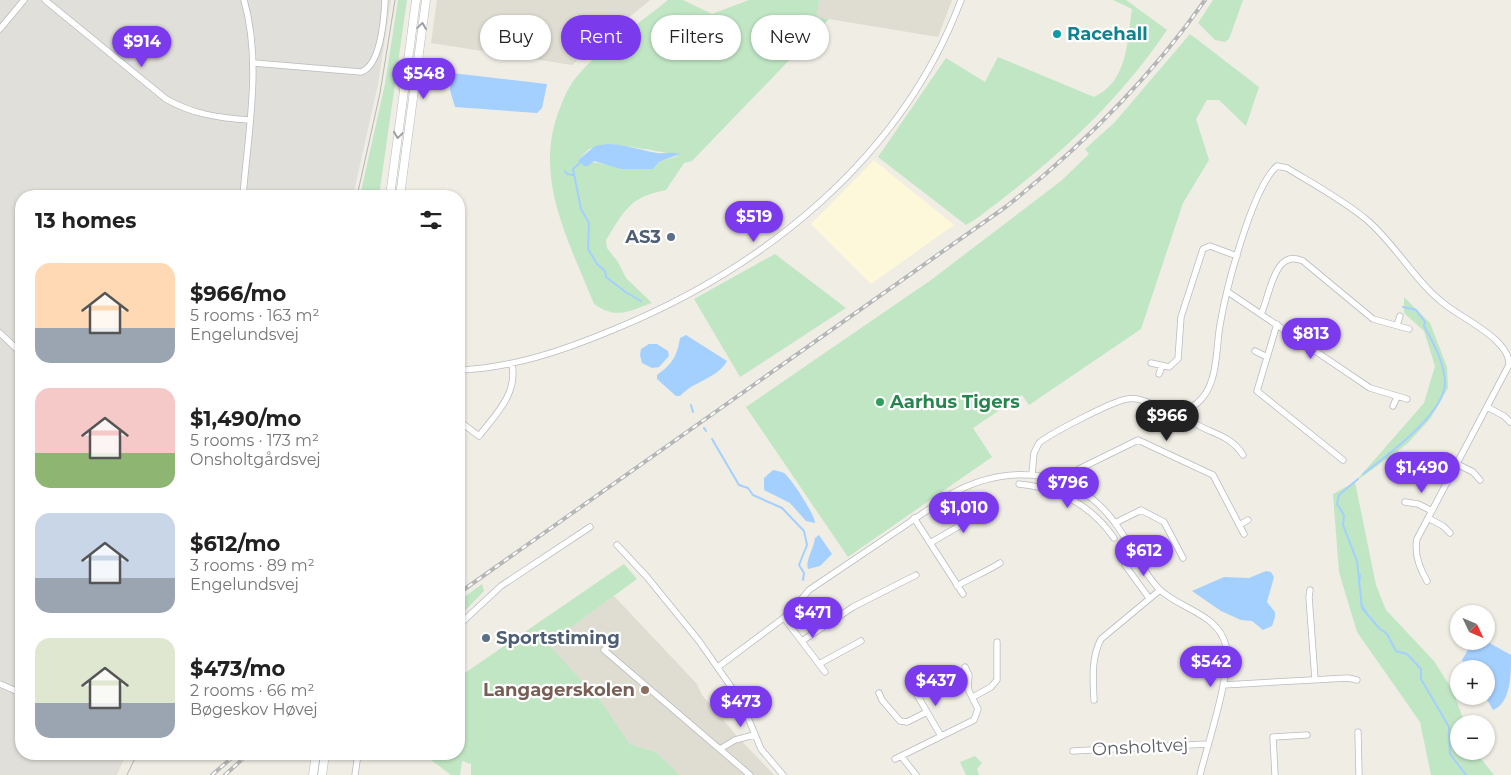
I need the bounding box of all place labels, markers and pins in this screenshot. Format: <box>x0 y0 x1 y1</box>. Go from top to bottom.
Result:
place label: Racehall <box>1067 23 1148 45</box>
pin: $914 <box>112 26 172 68</box>
marker: Racehall <box>1051 28 1063 40</box>
pin: $548 <box>394 58 454 100</box>
pin: $519 <box>724 200 784 243</box>
place label: AS3 <box>624 226 661 248</box>
marker: AS3 <box>665 231 677 243</box>
pin: $813 <box>1281 318 1341 360</box>
place label: Aarhus Tigers <box>889 391 1020 413</box>
marker: Aarhus Tigers <box>874 396 886 408</box>
pin: $966 <box>1137 400 1197 442</box>
pin: $1,490 <box>1381 452 1463 494</box>
pin: $796 <box>1038 466 1098 509</box>
pin: $1,010 <box>923 492 1005 534</box>
pin: $612 <box>1114 534 1174 577</box>
pin: $471 <box>783 596 843 639</box>
place label: Sportstiming <box>496 627 620 649</box>
marker: Sportstiming <box>480 632 492 644</box>
pin: $542 <box>1181 646 1241 688</box>
pin: $437 <box>906 664 966 707</box>
place label: Langagerskolen <box>483 679 635 701</box>
marker: Langagerskolen <box>639 684 651 696</box>
pin: $473 <box>711 686 771 728</box>

